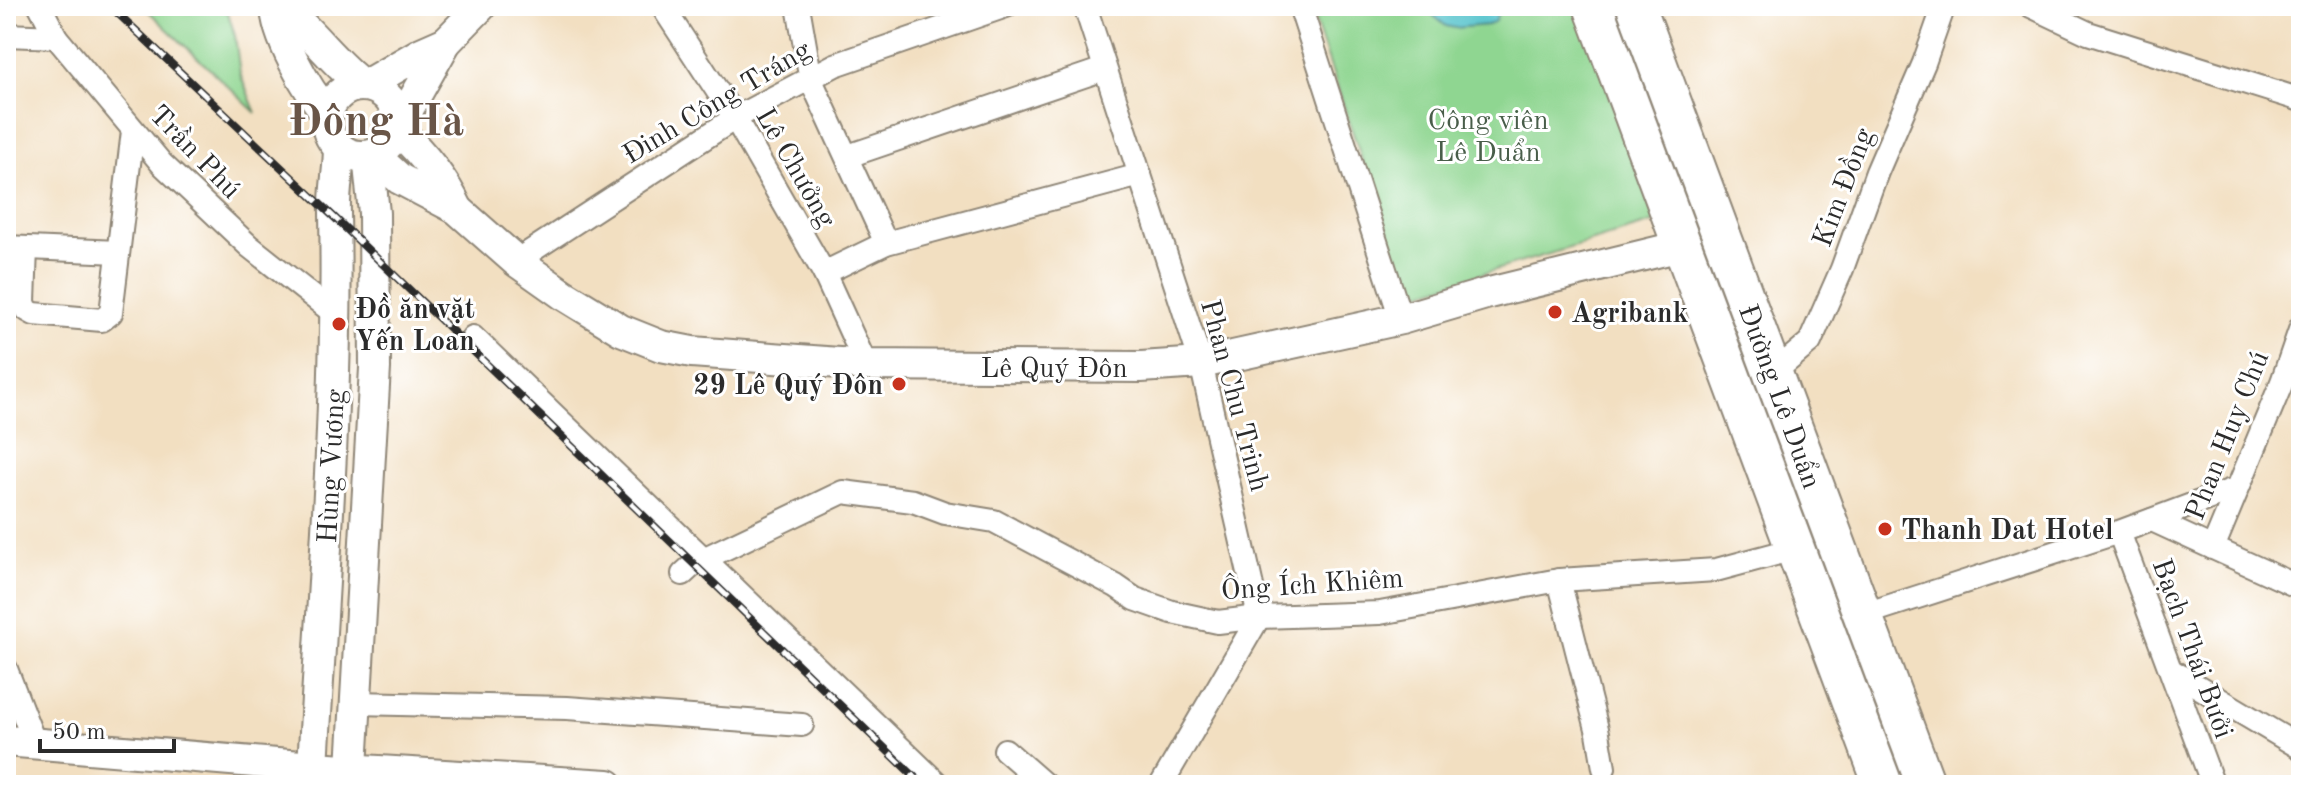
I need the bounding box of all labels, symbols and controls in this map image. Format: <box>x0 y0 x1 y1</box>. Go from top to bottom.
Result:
street label: Đinh Công Tráng <box>619 37 816 171</box>
street label: Trần Phú <box>143 99 247 205</box>
district label: Đông Hà <box>288 101 464 145</box>
street label: Lê Chưởng <box>749 104 840 233</box>
park label: Công viên Lê Duẩn <box>1427 108 1549 168</box>
street label: Kim Đồng <box>1807 124 1880 251</box>
place label: Đồ ăn vặt Yến Loan <box>355 292 475 357</box>
street label: Phan Chu Trinh <box>1194 297 1272 495</box>
place label: Agribank <box>1571 301 1689 329</box>
street label: Đường Lê Duẩn <box>1732 301 1826 493</box>
marker: Agribank <box>1546 303 1564 321</box>
marker: Đồ ăn vặt Yến Loan <box>330 315 348 333</box>
street label: Phan Huy Chú <box>2182 348 2275 525</box>
street label: Lê Quý Đôn <box>980 356 1128 384</box>
place label: 29 Lê Quý Đôn <box>693 373 883 401</box>
marker: 29 Lê Quý Đôn <box>890 375 908 393</box>
street label: Hùng Vương <box>315 388 351 544</box>
place label: Thanh Dat Hotel <box>1901 518 2114 546</box>
marker: Thanh Dat Hotel <box>1876 520 1894 538</box>
street label: Bạch Thái Bưởi <box>2146 556 2237 742</box>
street label: Ông Ích Khiêm <box>1220 561 1405 606</box>
scale bar <box>40 703 174 753</box>
text: 50 m <box>52 721 106 745</box>

